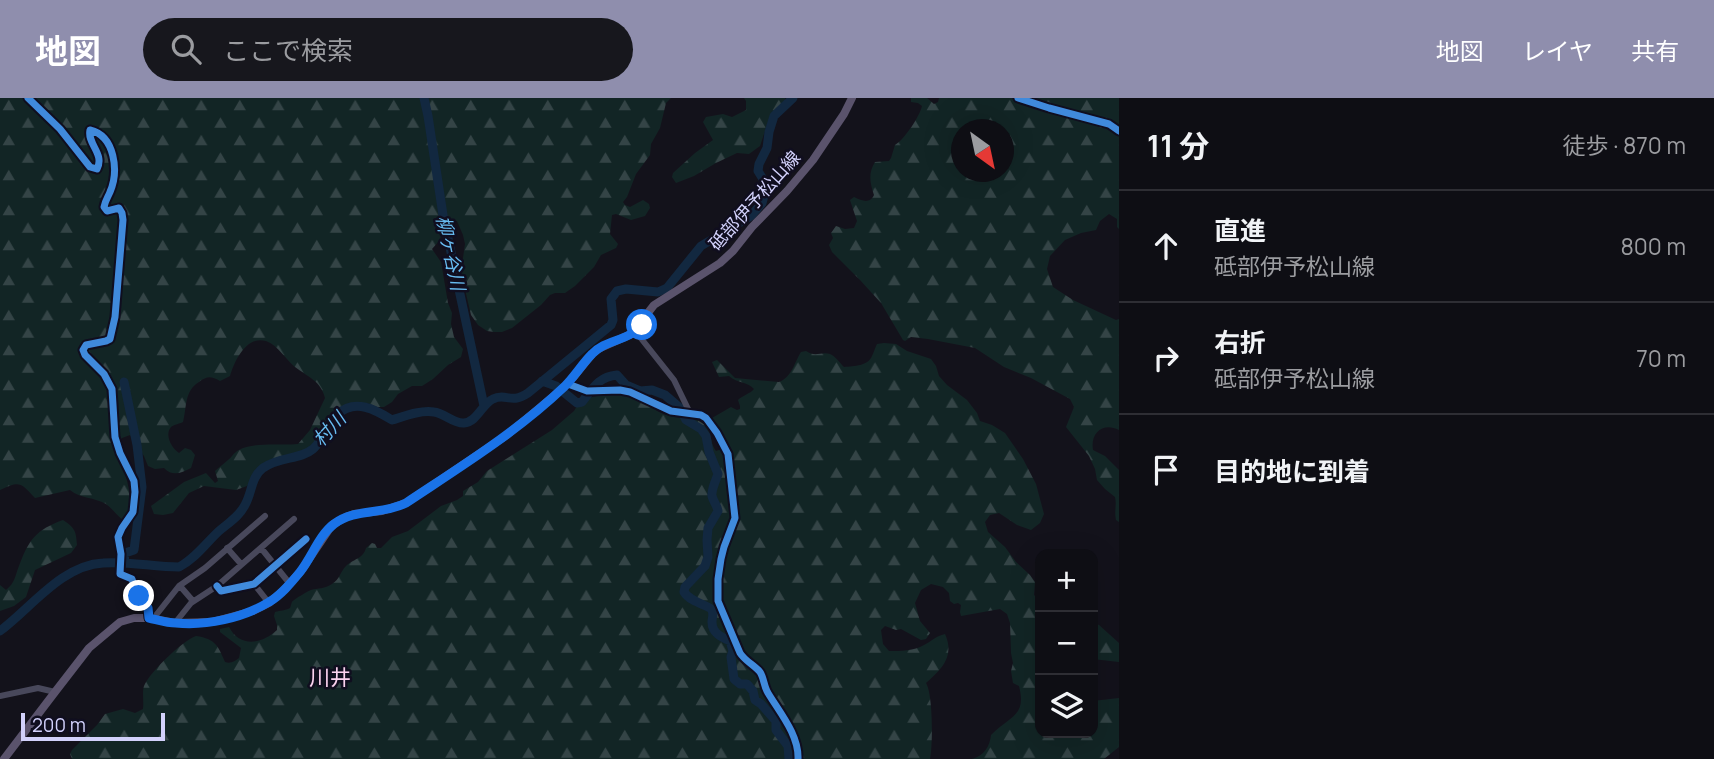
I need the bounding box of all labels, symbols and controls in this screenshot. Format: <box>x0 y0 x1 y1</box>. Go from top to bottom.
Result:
search box <box>143 18 633 81</box>
text: 地図 <box>35 28 101 73</box>
icon: search <box>167 30 205 68</box>
text: ここで検索 <box>223 32 353 68</box>
text: 地図 <box>1436 34 1484 67</box>
text: レイヤ <box>1522 34 1593 67</box>
text: 共有 <box>1631 34 1679 67</box>
north arrow <box>951 119 1014 182</box>
text: 11 分 <box>1147 125 1209 166</box>
text: 徒歩 · 870 m <box>1563 129 1686 161</box>
street label: 砥部伊予松山線 <box>703 145 805 255</box>
text: 直進 <box>1214 212 1266 248</box>
water label: 柳ヶ谷川 <box>430 213 472 295</box>
icon: ahead <box>1147 227 1185 265</box>
text: 800 m <box>1620 230 1686 262</box>
text: 砥部伊予松山線 <box>1214 250 1375 282</box>
route start <box>626 309 657 340</box>
text: 右折 <box>1214 324 1266 360</box>
icon: right <box>1147 339 1185 377</box>
text: 70 m <box>1636 342 1686 374</box>
text: 砥部伊予松山線 <box>1214 362 1375 394</box>
water label: 村川 <box>307 405 353 452</box>
icon: arrive <box>1147 451 1185 489</box>
text: 目的地に到着 <box>1214 453 1370 489</box>
map controls <box>1035 549 1098 738</box>
button: + <box>1035 549 1098 612</box>
route end <box>123 580 154 611</box>
button: − <box>1035 612 1098 675</box>
district label: 川井 <box>309 663 351 691</box>
button: layers <box>1035 675 1098 738</box>
scale bar <box>21 710 164 742</box>
text: 200 m <box>32 712 86 738</box>

